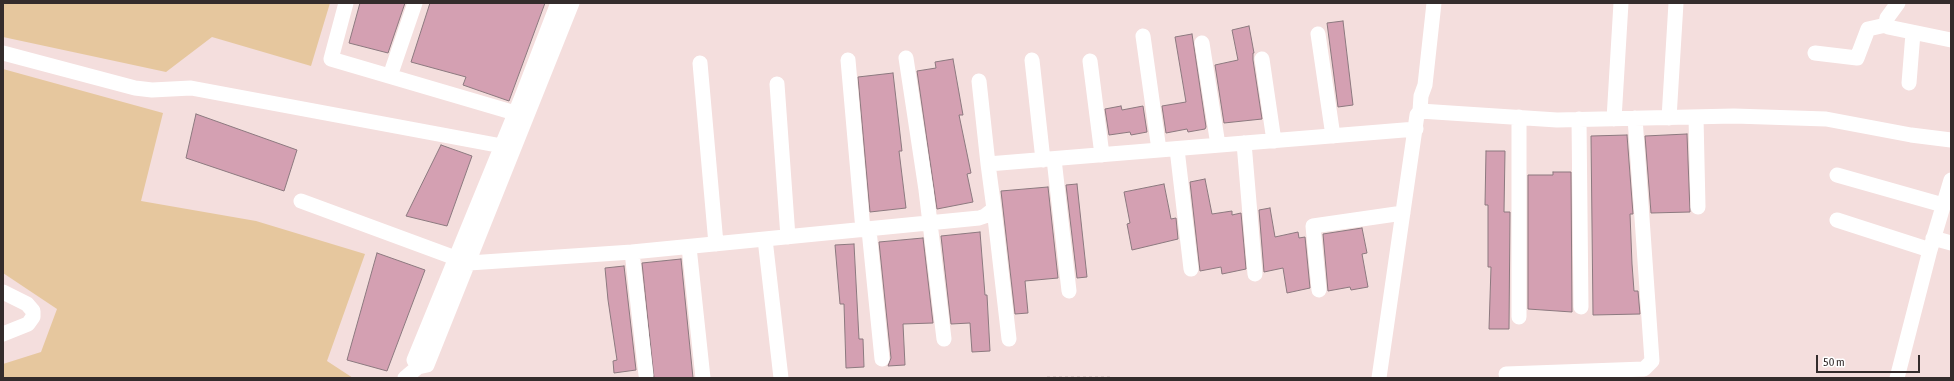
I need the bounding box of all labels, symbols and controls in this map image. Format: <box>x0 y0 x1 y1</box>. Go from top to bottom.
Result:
scale bar <box>1818 347 1922 373</box>
text: 50 m <box>1823 355 1845 369</box>

